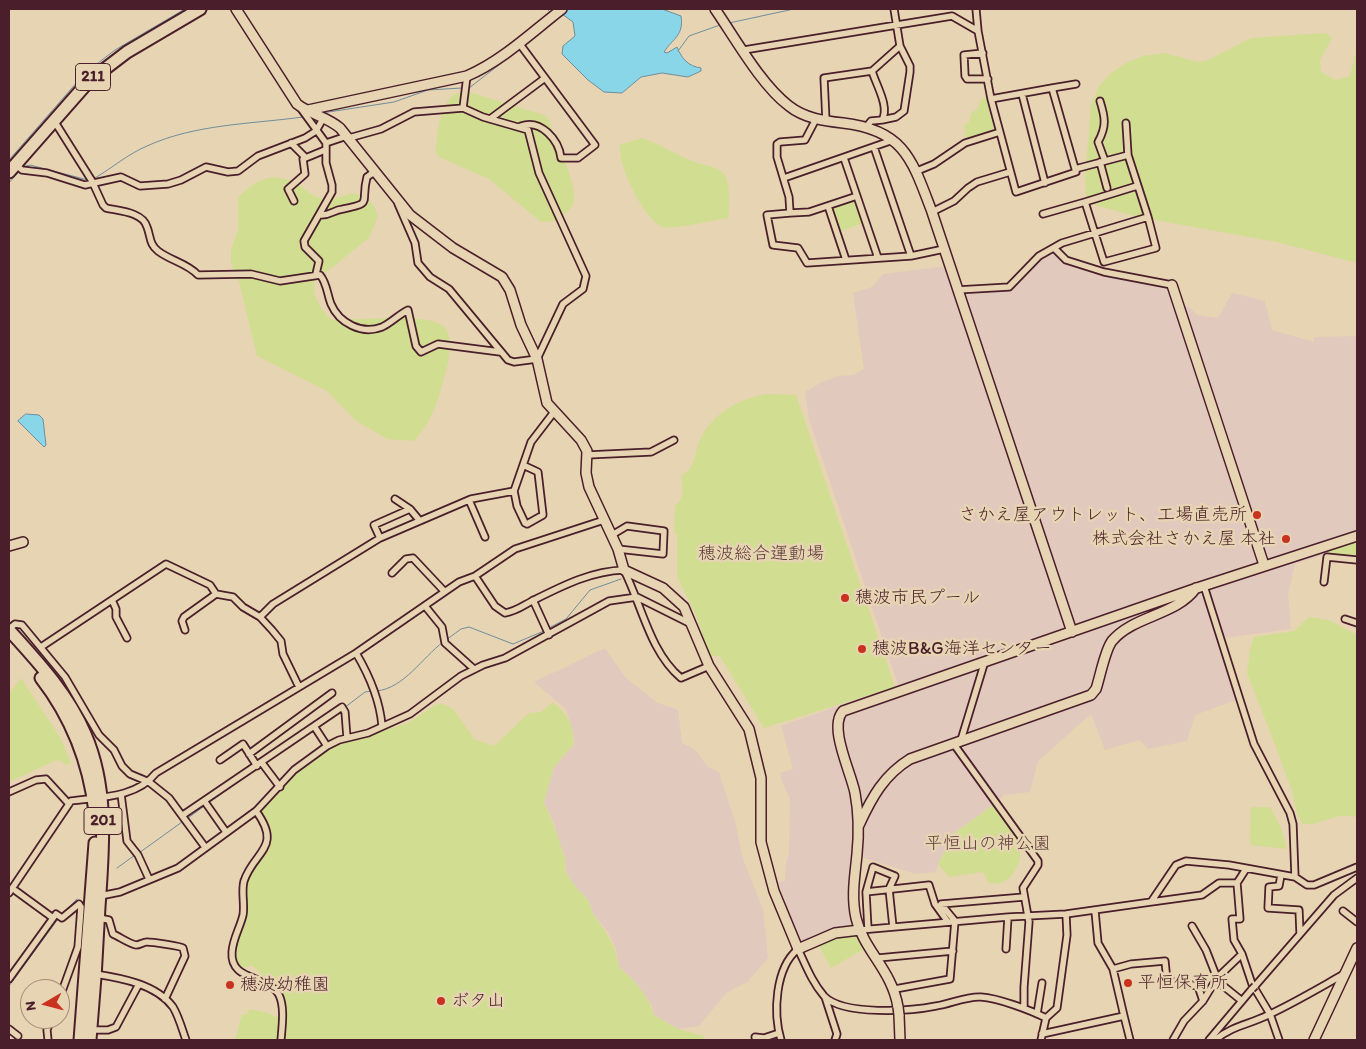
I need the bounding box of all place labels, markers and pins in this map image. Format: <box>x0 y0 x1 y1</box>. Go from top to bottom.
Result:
place label: さかえ屋アウトレット、工場直売所 <box>959 504 1247 526</box>
marker: さかえ屋アウトレット、工場直売所 <box>1251 509 1263 521</box>
place label: 株式会社さかえ屋 本社 <box>1092 528 1276 550</box>
marker: 株式会社さかえ屋 本社 <box>1280 533 1292 545</box>
place label: 穂波市民プール <box>855 587 980 609</box>
marker: 穂波市民プール <box>839 592 851 604</box>
place label: 穂波B&G海洋センター <box>872 638 1052 660</box>
marker: 穂波B&G海洋センター <box>856 643 868 655</box>
place label: 平恒保育所 <box>1138 972 1228 994</box>
place label: 穂波幼稚園 <box>240 974 330 996</box>
marker: 平恒保育所 <box>1122 977 1134 989</box>
marker: 穂波幼稚園 <box>224 979 236 991</box>
place label: ボタ山 <box>451 990 505 1012</box>
marker: ボタ山 <box>435 995 447 1007</box>

